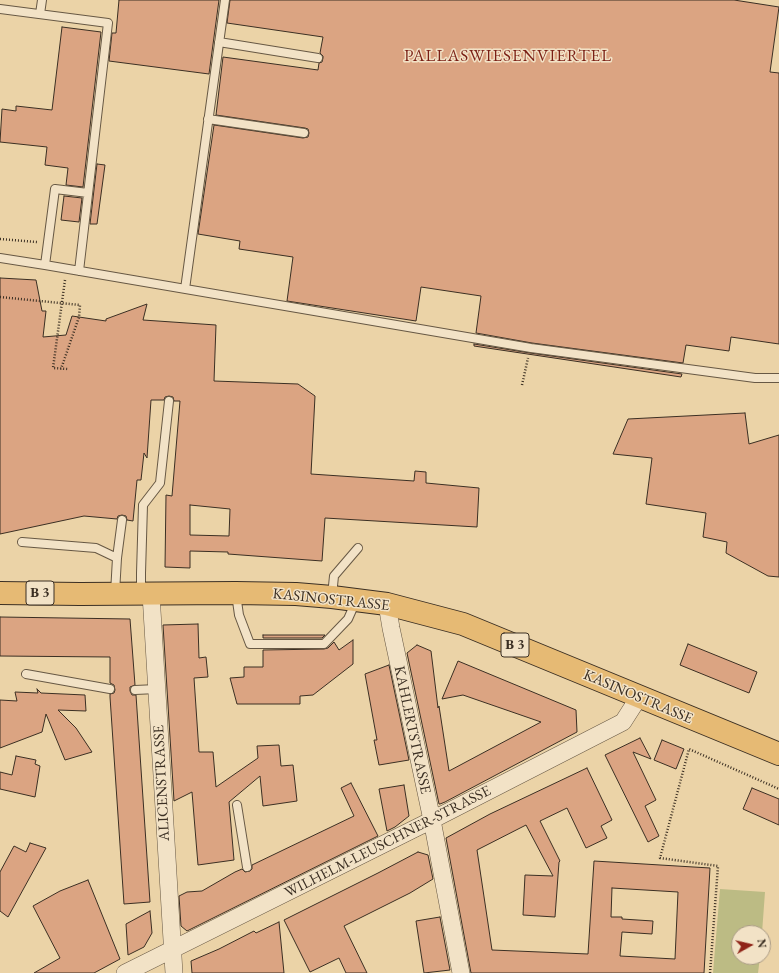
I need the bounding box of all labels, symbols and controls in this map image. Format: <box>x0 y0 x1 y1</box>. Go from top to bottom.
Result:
district label: PALLASWIESENVIERTEL <box>404 46 612 66</box>
road number: B 3 <box>26 581 54 605</box>
street label: KASINOSTRASSE <box>272 585 390 615</box>
road number: B 3 <box>501 633 529 657</box>
street label: KAHLERTSTRASSE <box>390 664 434 796</box>
street label: KASINOSTRASSE <box>581 666 695 728</box>
street label: ALICENSTRASSE <box>150 724 174 842</box>
street label: WILHELM-LEUSCHNER-STRASSE <box>282 782 494 902</box>
north arrow <box>731 925 771 965</box>
text: N <box>754 938 769 949</box>

